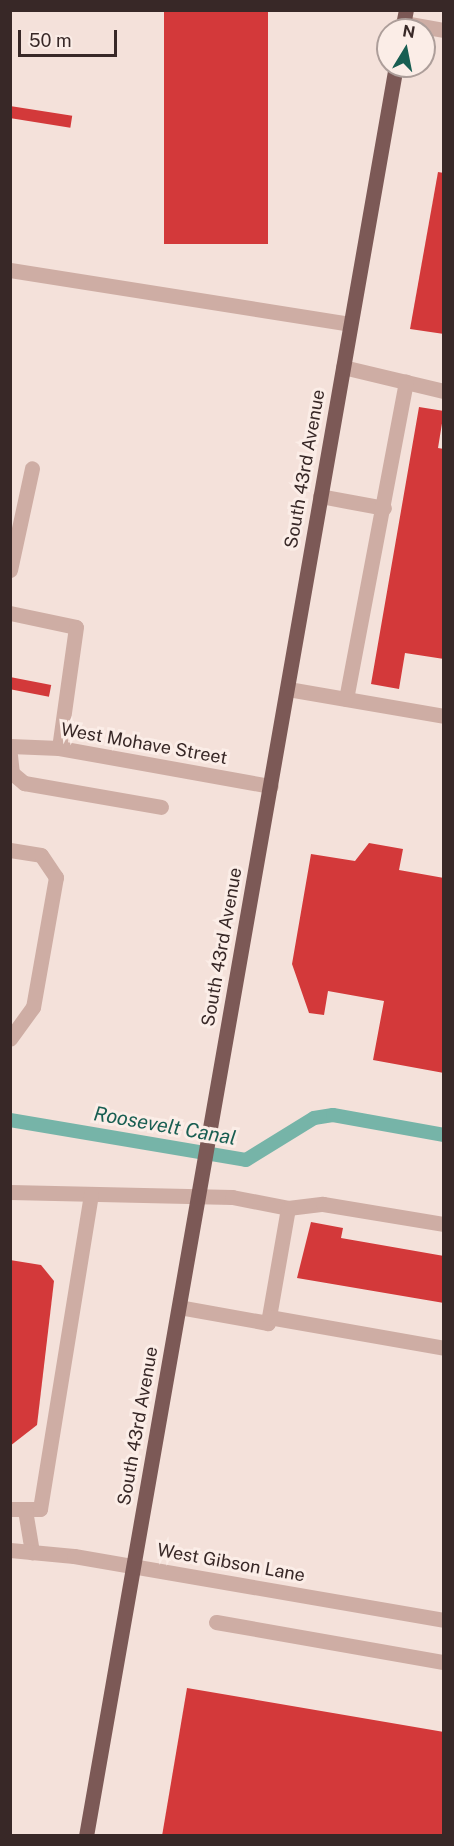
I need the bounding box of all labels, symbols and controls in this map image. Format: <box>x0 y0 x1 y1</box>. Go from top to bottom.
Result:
scale bar <box>21 18 120 56</box>
north arrow <box>376 18 436 78</box>
text: N <box>401 21 417 42</box>
text: 50 m <box>29 30 72 51</box>
street label: South 43rd Avenue <box>280 388 330 550</box>
street label: West Mohave Street <box>59 719 229 769</box>
street label: South 43rd Avenue <box>197 866 247 1028</box>
water label: Roosevelt Canal <box>92 1102 238 1150</box>
street label: South 43rd Avenue <box>113 1345 163 1507</box>
street label: West Gibson Lane <box>155 1539 307 1587</box>

